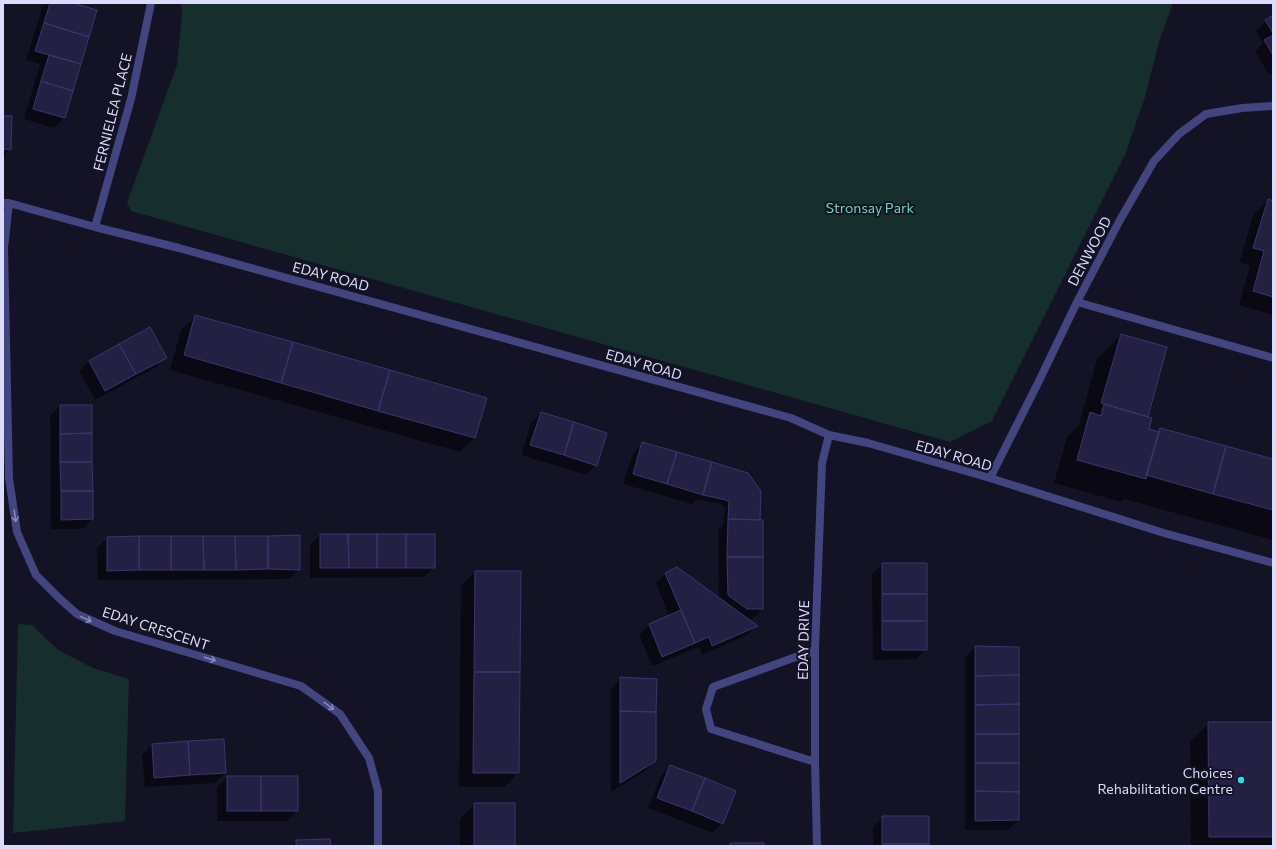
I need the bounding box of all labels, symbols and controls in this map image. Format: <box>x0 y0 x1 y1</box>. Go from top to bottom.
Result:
street label: FERNIELEA PLACE <box>89 51 135 173</box>
park label: Stronsay Park <box>826 199 915 216</box>
street label: DENWOOD <box>1064 213 1114 289</box>
street label: EDAY ROAD <box>291 258 371 294</box>
street label: EDAY ROAD <box>604 345 684 383</box>
street label: EDAY ROAD <box>914 436 994 474</box>
one-way arrow <box>11 509 19 522</box>
street label: EDAY DRIVE <box>794 600 812 680</box>
street label: EDAY CRESCENT <box>100 603 212 653</box>
one-way arrow <box>80 615 92 623</box>
one-way arrow <box>203 656 216 663</box>
one-way arrow <box>323 702 334 710</box>
place label: Choices Rehabilitation Centre <box>1097 764 1233 797</box>
marker: Choices Rehabilitation Centre <box>1236 775 1246 785</box>

